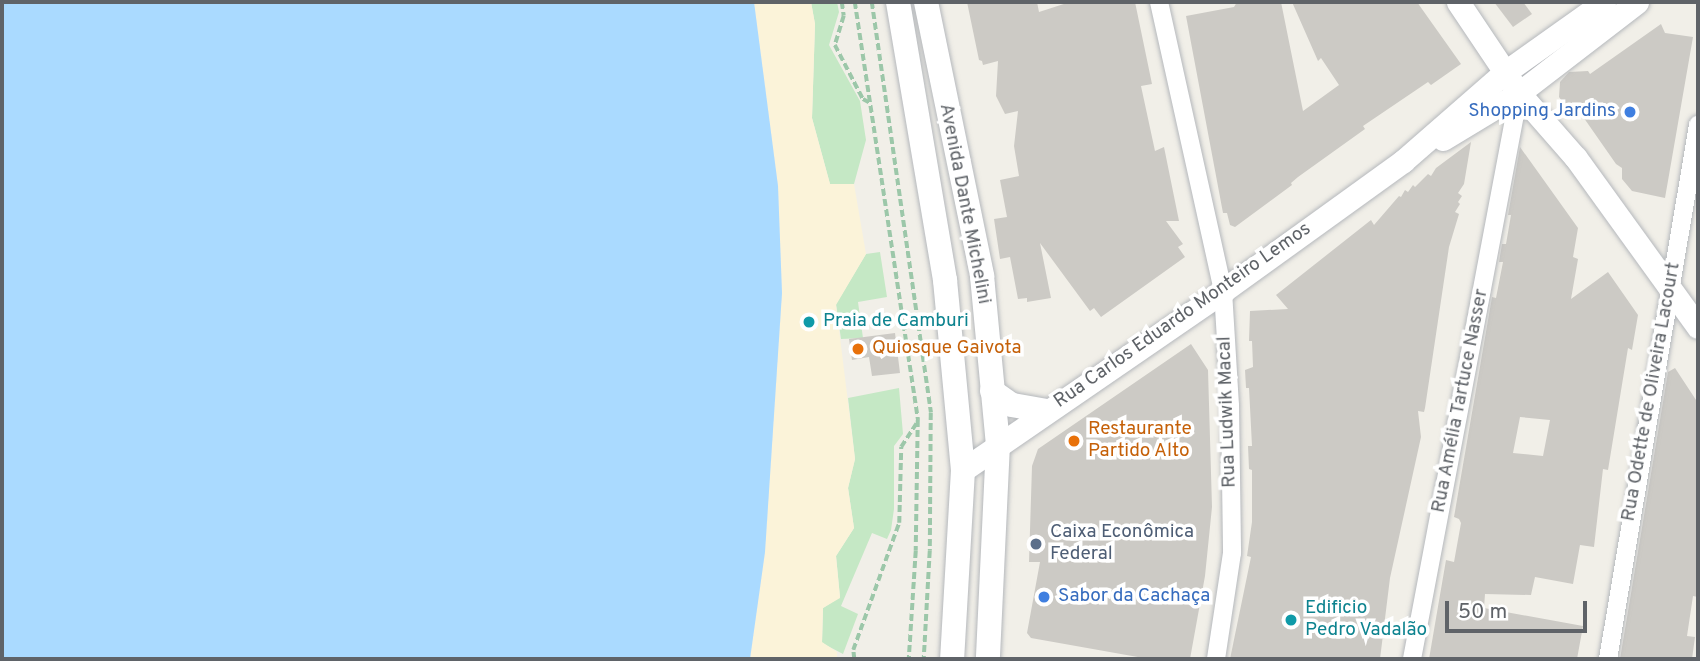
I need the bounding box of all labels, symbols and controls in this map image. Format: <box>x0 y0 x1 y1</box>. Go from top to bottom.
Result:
place label: Shopping Jardins <box>1468 101 1616 123</box>
street label: Avenida Dante Michelini <box>933 102 995 306</box>
marker: Shopping Jardins <box>1622 104 1638 120</box>
street label: Rua Carlos Eduardo Monteiro Lemos <box>1050 218 1316 414</box>
street label: Rua Odette de Oliveira Lacourt <box>1618 261 1686 523</box>
street label: Rua Amélia Tartuce Nasser <box>1428 286 1494 516</box>
place label: Praia de Camburi <box>823 311 969 333</box>
marker: Praia de Camburi <box>801 314 817 330</box>
street label: Rua Ludwik Macal <box>1214 336 1242 488</box>
place label: Quiosque Gaivota <box>872 338 1021 360</box>
marker: Quiosque Gaivota <box>850 341 866 357</box>
place label: Restaurante Partido Alto <box>1088 419 1192 463</box>
marker: Restaurante Partido Alto <box>1066 433 1082 449</box>
place label: Caixa Econômica Federal <box>1050 522 1194 566</box>
marker: Caixa Econômica Federal <box>1028 536 1044 552</box>
place label: Sabor da Cachaça <box>1058 586 1210 608</box>
scale bar <box>1448 588 1590 632</box>
marker: Sabor da Cachaça <box>1036 589 1052 605</box>
place label: Edificio Pedro Vadalão <box>1305 598 1428 642</box>
text: 50 m <box>1458 599 1507 626</box>
marker: Edificio Pedro Vadalão <box>1283 612 1299 628</box>

